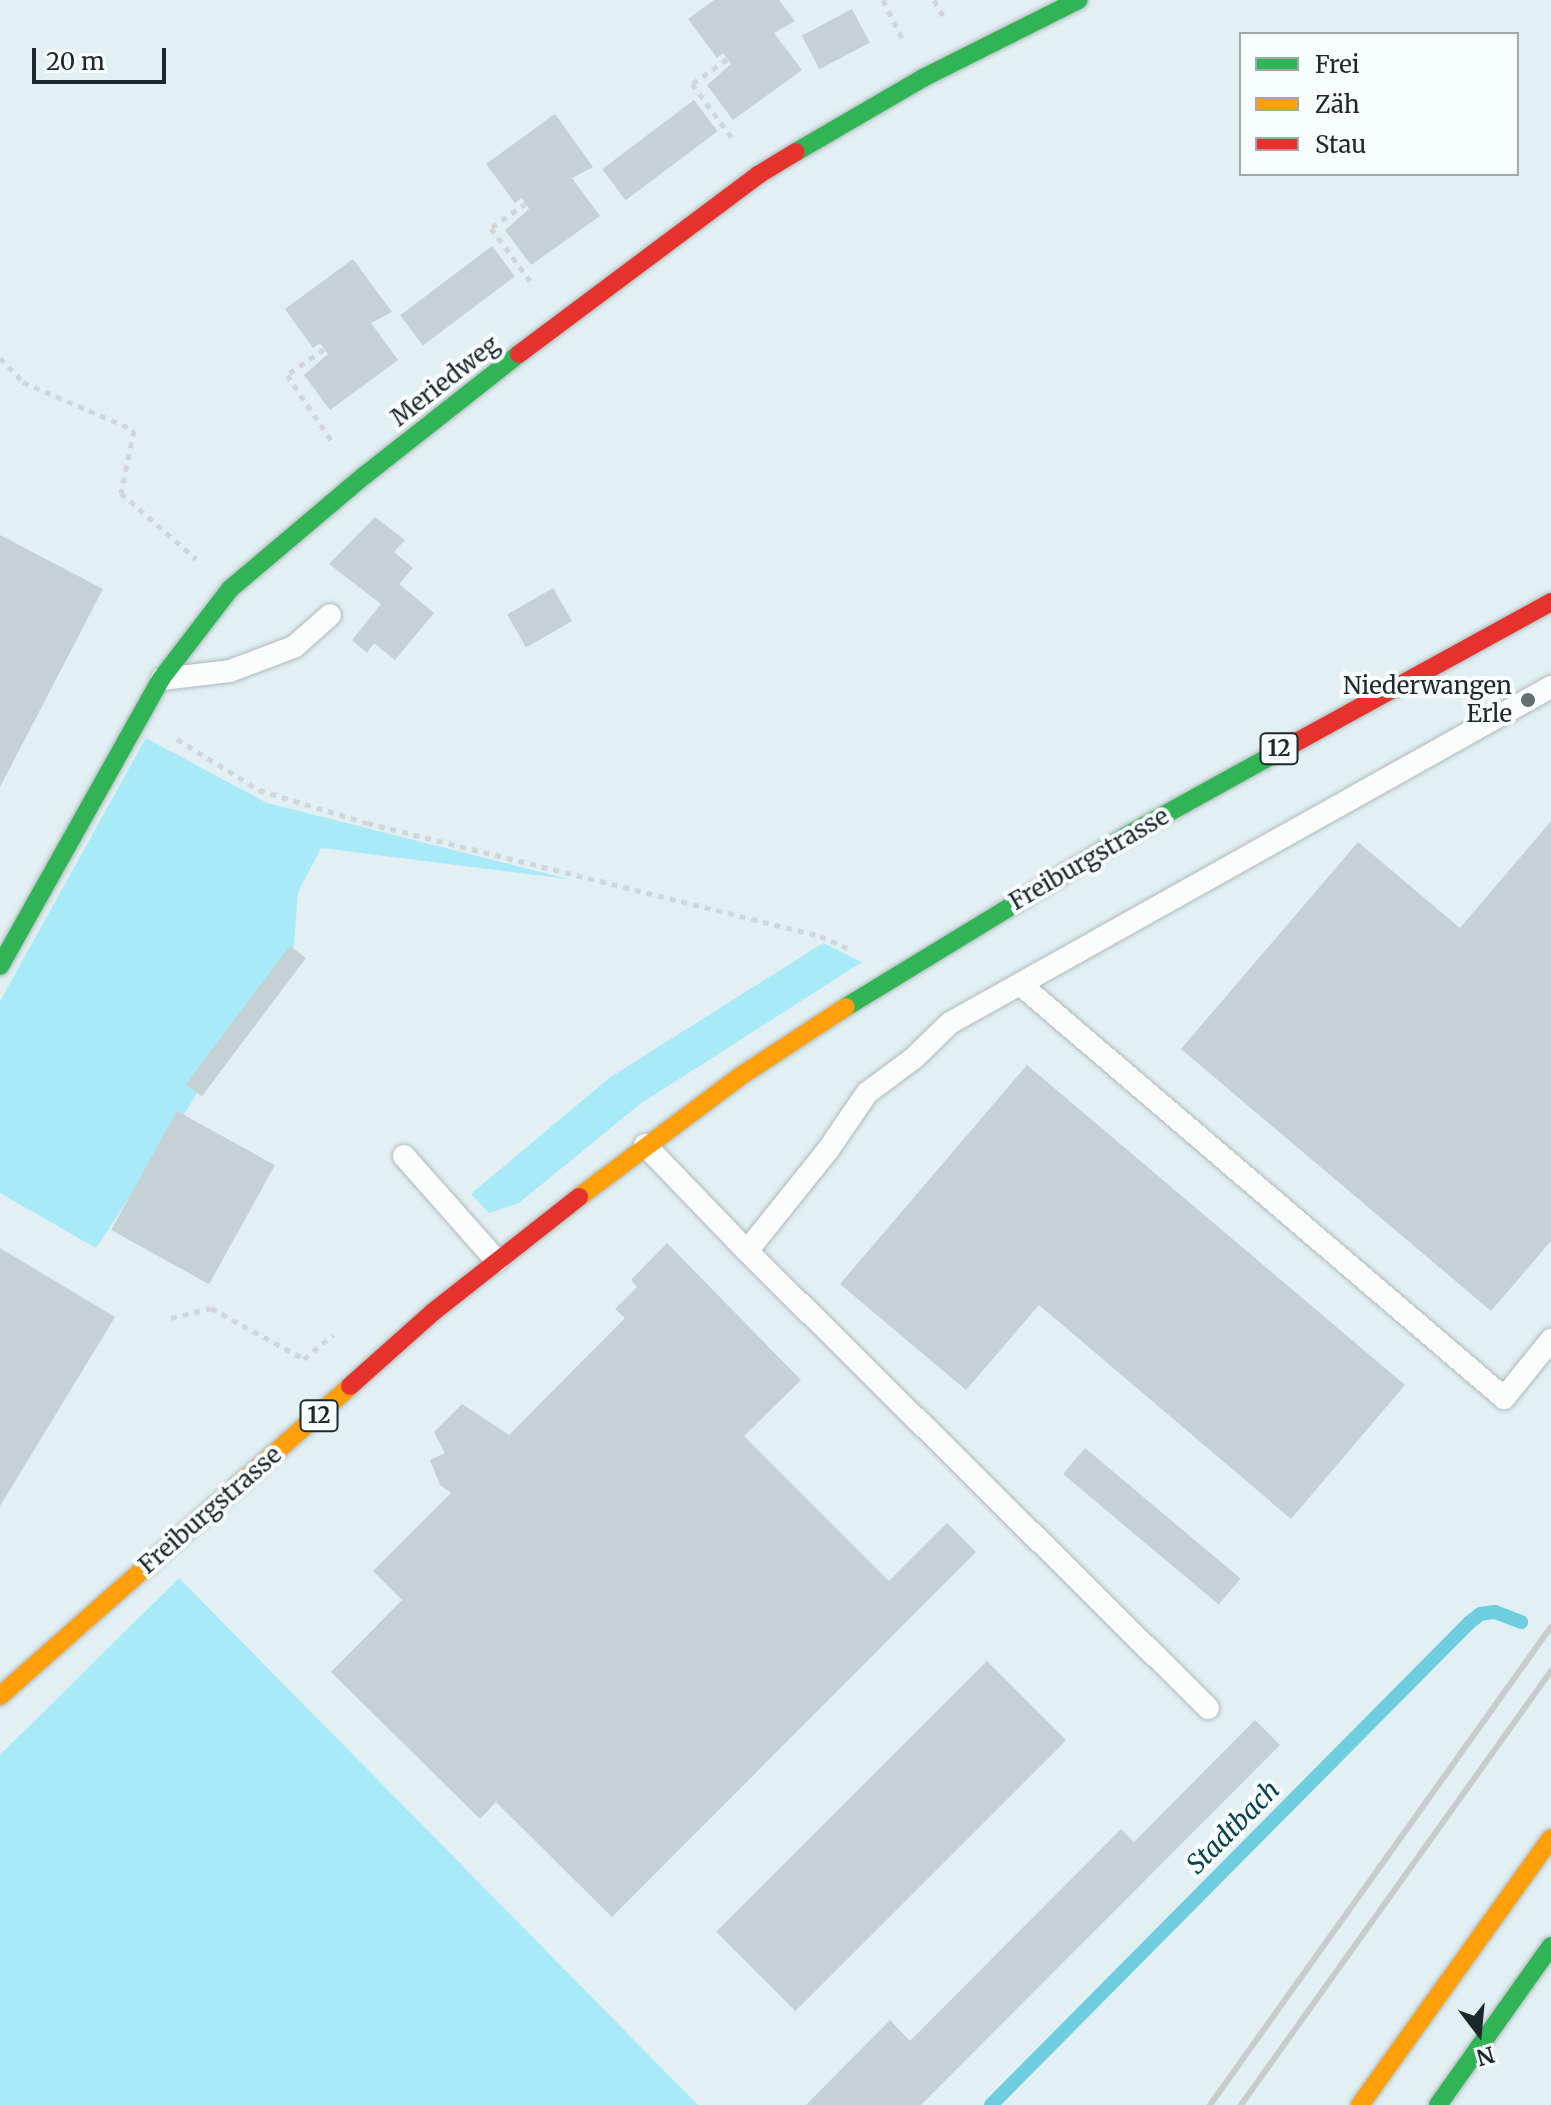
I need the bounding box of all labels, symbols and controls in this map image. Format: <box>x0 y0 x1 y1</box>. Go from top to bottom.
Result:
scale bar <box>36 32 170 82</box>
legend <box>1239 32 1519 176</box>
text: 20 m <box>46 46 105 77</box>
text: Frei <box>1315 49 1360 80</box>
text: Zäh <box>1315 89 1360 120</box>
text: Stau <box>1315 129 1366 160</box>
street label: Meriedweg <box>385 330 505 432</box>
place label: Niederwangen Erle <box>1343 672 1512 728</box>
marker: Niederwangen Erle <box>1519 691 1537 709</box>
road number: 12 <box>1259 731 1299 767</box>
street label: Freiburgstrasse <box>1004 802 1174 916</box>
road number: 12 <box>299 1398 339 1434</box>
street label: Freiburgstrasse <box>133 1440 287 1580</box>
water label: Stadtbach <box>1180 1774 1286 1880</box>
north arrow <box>1439 1993 1519 2073</box>
text: N <box>1473 2040 1498 2072</box>

